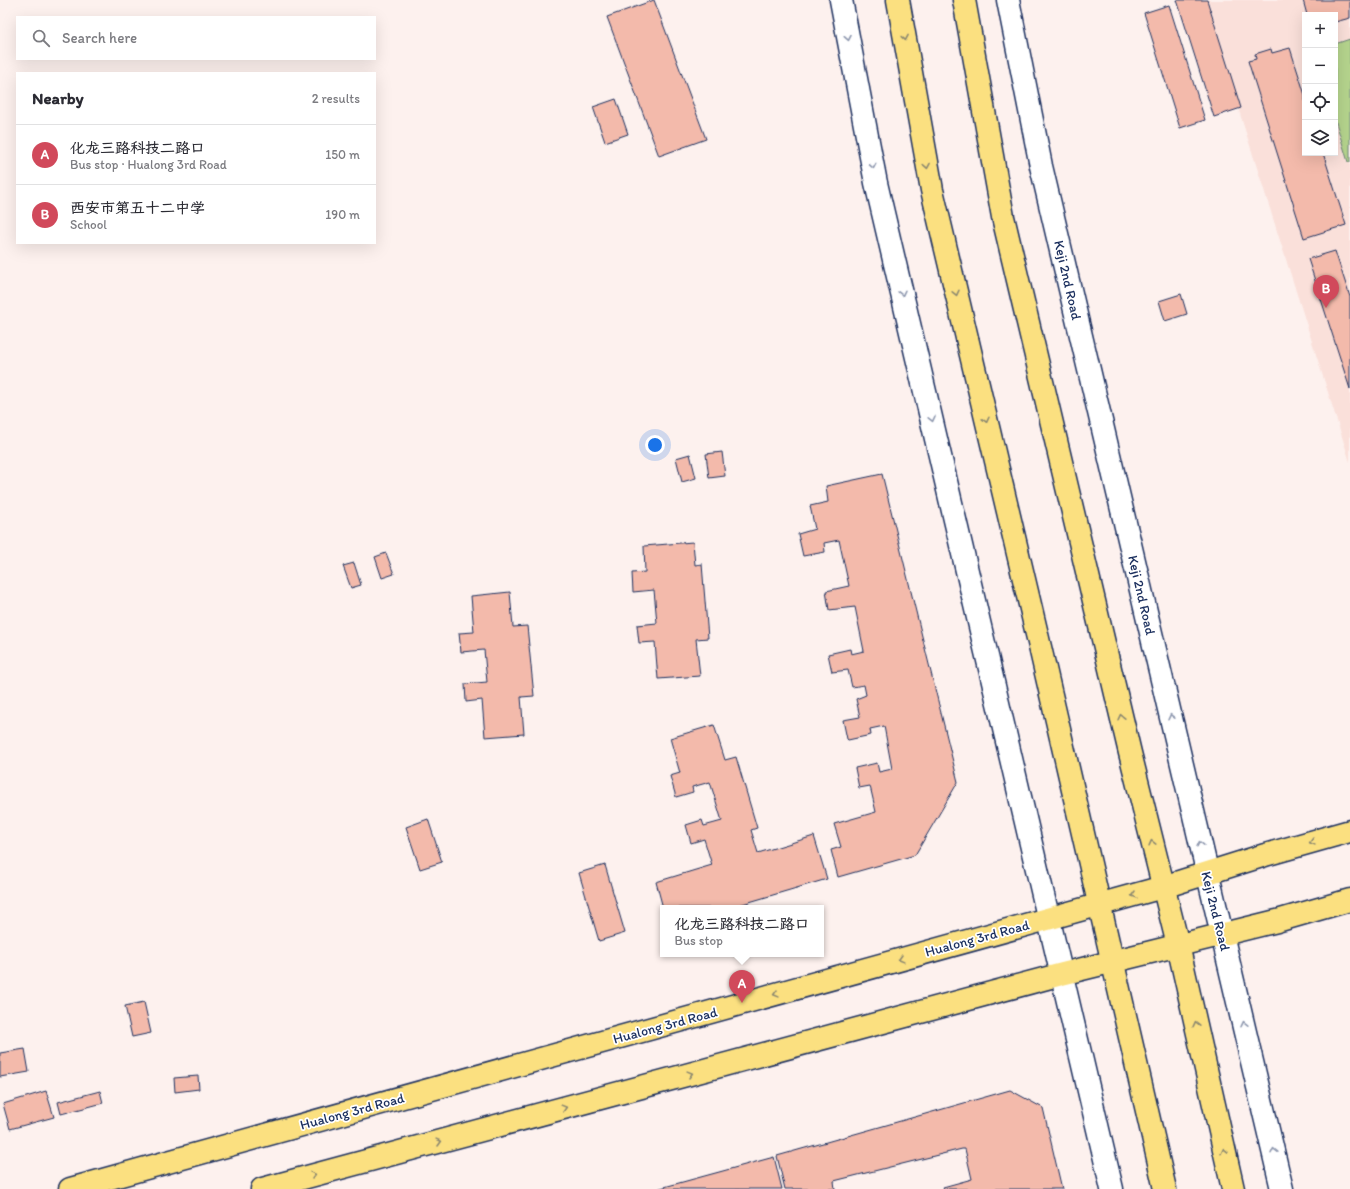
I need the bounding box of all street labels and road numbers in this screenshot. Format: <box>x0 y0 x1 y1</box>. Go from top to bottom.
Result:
street label: Keji 2nd Road <box>1050 239 1085 322</box>
street label: Keji 2nd Road <box>1124 554 1159 637</box>
street label: Keji 2nd Road <box>1197 870 1234 953</box>
street label: Hualong 3rd Road <box>923 916 1031 961</box>
street label: Hualong 3rd Road <box>611 1003 719 1048</box>
street label: Hualong 3rd Road <box>298 1089 406 1134</box>

